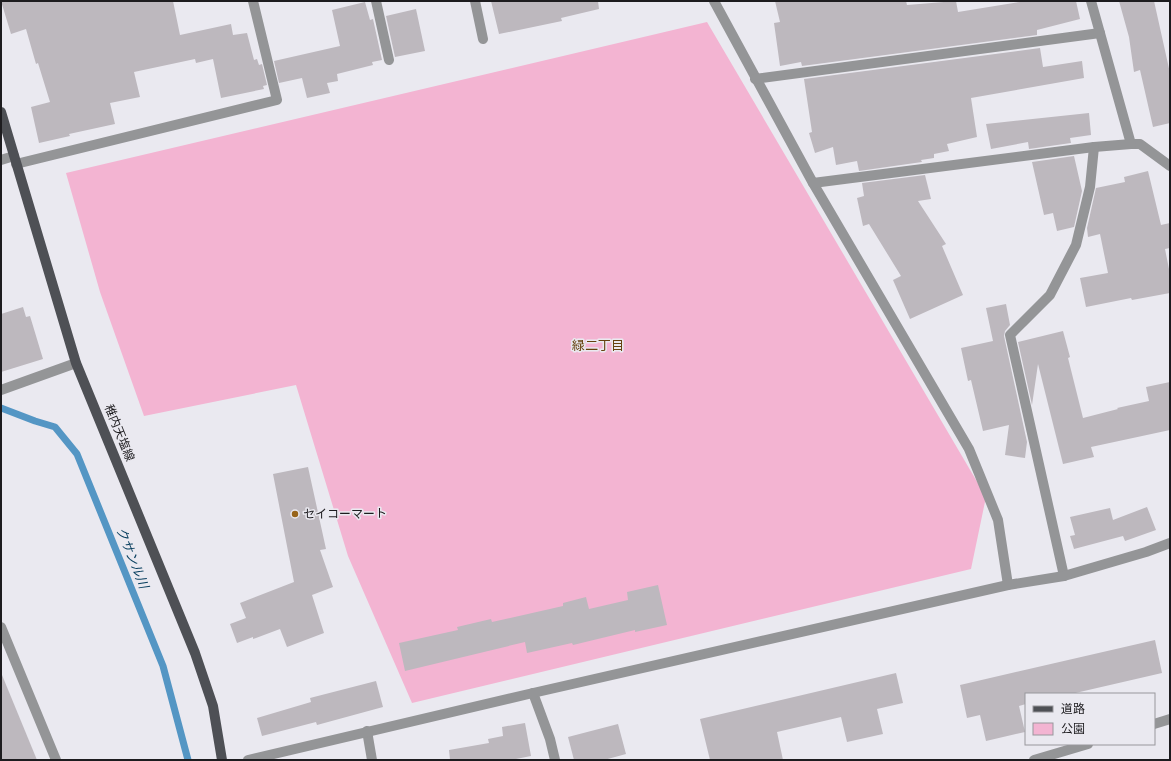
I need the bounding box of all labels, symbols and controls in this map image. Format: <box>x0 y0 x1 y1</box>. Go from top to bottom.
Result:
district label: 緑二丁目 <box>572 338 624 354</box>
street label: 稚内天塩線 <box>101 402 137 464</box>
place label: セイコーマート <box>303 507 387 522</box>
marker: セイコーマート <box>290 509 300 519</box>
water label: クサンル川 <box>112 525 152 593</box>
legend <box>1025 693 1155 745</box>
text: 道路 <box>1061 702 1085 717</box>
text: 公園 <box>1061 722 1085 737</box>

